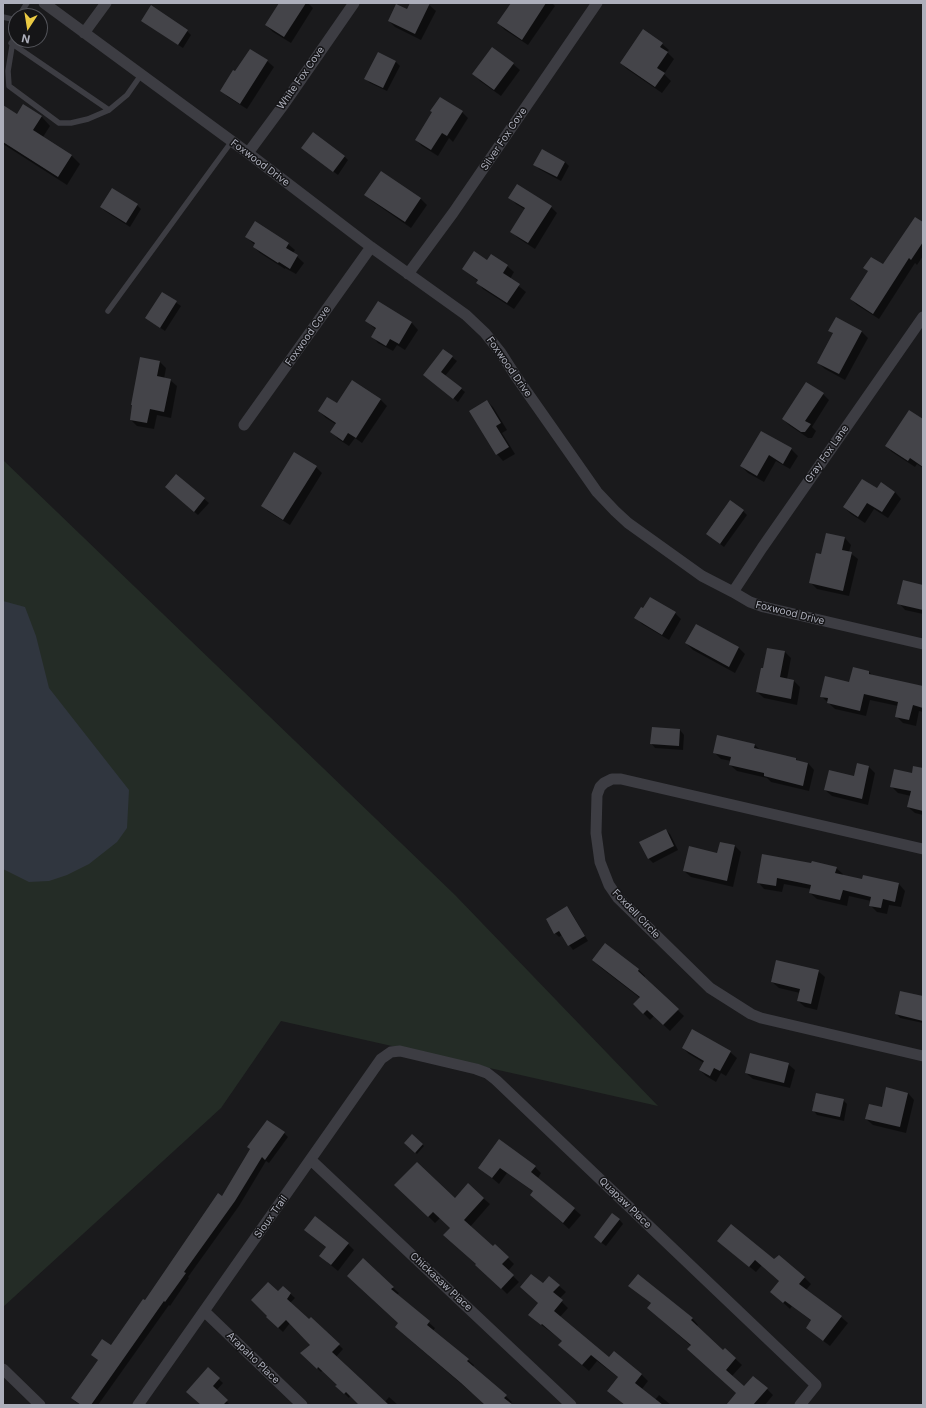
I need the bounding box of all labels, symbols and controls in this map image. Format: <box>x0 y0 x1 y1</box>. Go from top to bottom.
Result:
north arrow <box>8 8 48 48</box>
text: N <box>20 31 31 46</box>
street label: White Fox Cove <box>275 44 327 112</box>
street label: Silver Fox Cove <box>479 105 529 173</box>
street label: Foxwood Drive <box>228 137 292 189</box>
street label: Foxwood Cove <box>283 304 333 368</box>
street label: Foxwood Drive <box>484 335 534 399</box>
street label: Gray Fox Lane <box>803 423 851 485</box>
street label: Foxwood Drive <box>754 599 826 627</box>
street label: Foxdell Circle <box>610 887 662 941</box>
street label: Quapaw Place <box>596 1175 654 1231</box>
street label: Sioux Trail <box>252 1193 290 1241</box>
street label: Chickasaw Place <box>408 1250 474 1314</box>
street label: Arapaho Place <box>224 1330 282 1386</box>

